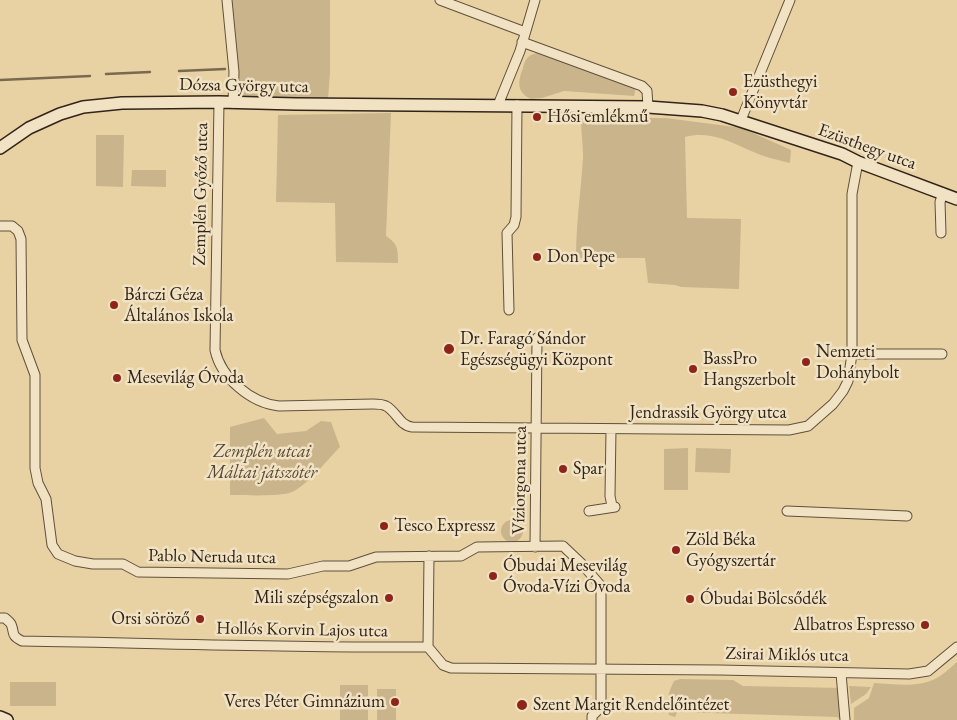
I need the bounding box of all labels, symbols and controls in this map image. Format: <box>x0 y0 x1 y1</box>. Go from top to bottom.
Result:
place label: Ezüsthegyi Könyvtár <box>743 71 817 114</box>
street label: Dózsa György utca <box>179 74 309 98</box>
marker: Ezüsthegyi Könyvtár <box>727 86 739 98</box>
place label: Hősi emlékmű <box>547 106 649 128</box>
marker: Hősi emlékmű <box>531 111 543 123</box>
street label: Ezüsthegy utca <box>815 119 919 175</box>
street label: Zemplén Győző utca <box>189 122 213 266</box>
place label: Don Pepe <box>547 246 615 268</box>
marker: Don Pepe <box>531 251 543 263</box>
place label: Bárczi Géza Általános Iskola <box>124 284 233 326</box>
marker: Bárczi Géza Általános Iskola <box>108 299 120 311</box>
place label: Dr. Faragó Sándor Egészségügyi Központ <box>460 328 613 370</box>
place label: Nemzeti Dohánybolt <box>816 341 899 384</box>
marker: Dr. Faragó Sándor Egészségügyi Központ <box>442 342 456 356</box>
place label: BassPro Hangszerbolt <box>703 348 796 390</box>
marker: Nemzeti Dohánybolt <box>800 356 812 368</box>
marker: BassPro Hangszerbolt <box>687 363 699 375</box>
place label: Mesevilág Óvoda <box>127 367 244 389</box>
marker: Mesevilág Óvoda <box>111 372 123 384</box>
street label: Jendrassik György utca <box>629 402 787 424</box>
street label: Víziorgona utca <box>508 425 532 535</box>
park label: Zemplén utcai Máltai játszótér <box>207 441 317 484</box>
place label: Spar <box>573 458 604 480</box>
marker: Spar <box>557 463 569 475</box>
place label: Tesco Expressz <box>394 515 495 537</box>
marker: Tesco Expressz <box>378 520 390 532</box>
place label: Zöld Béka Gyógyszertár <box>686 529 776 572</box>
marker: Zöld Béka Gyógyszertár <box>670 544 682 556</box>
street label: Pablo Neruda utca <box>148 545 276 569</box>
place label: Óbudai Mesevilág Óvoda-Vízi Óvoda <box>503 555 630 598</box>
marker: Óbudai Mesevilág Óvoda-Vízi Óvoda <box>487 570 499 582</box>
place label: Mili szépségszalon <box>254 587 379 609</box>
place label: Óbudai Bölcsődék <box>700 588 827 610</box>
marker: Mili szépségszalon <box>383 592 395 604</box>
marker: Óbudai Bölcsődék <box>684 593 696 605</box>
place label: Orsi söröző <box>111 608 190 630</box>
marker: Orsi söröző <box>194 613 206 625</box>
place label: Albatros Espresso <box>793 614 915 636</box>
street label: Hollós Korvin Lajos utca <box>216 618 388 642</box>
marker: Albatros Espresso <box>919 619 931 631</box>
street label: Zsirai Miklós utca <box>725 643 849 667</box>
place label: Veres Péter Gimnázium <box>224 691 385 713</box>
place label: Szent Margit Rendelőintézet <box>533 694 729 716</box>
marker: Veres Péter Gimnázium <box>389 696 401 708</box>
marker: Szent Margit Rendelőintézet <box>515 698 529 712</box>

